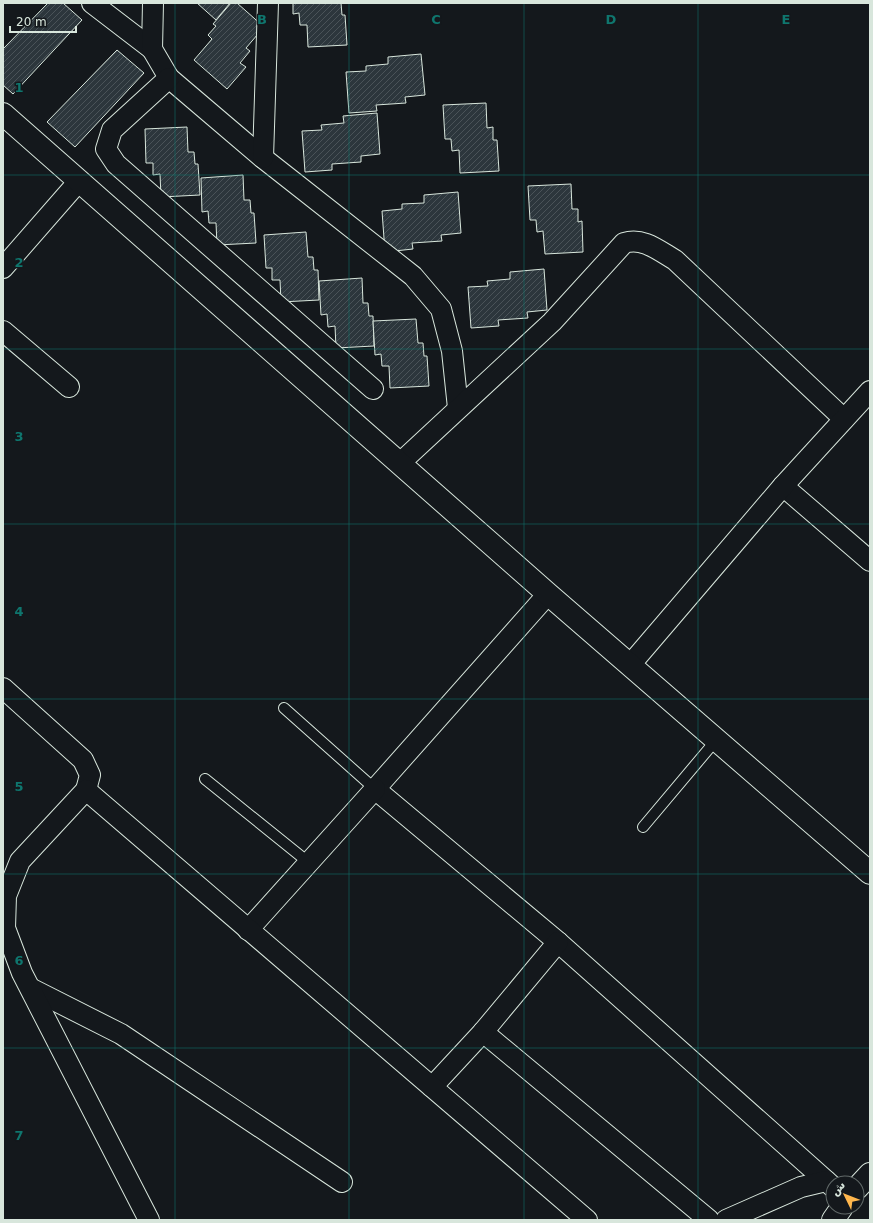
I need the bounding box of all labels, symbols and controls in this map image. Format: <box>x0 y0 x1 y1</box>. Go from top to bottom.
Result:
scale bar <box>10 8 76 34</box>
text: B <box>257 12 267 27</box>
text: C <box>431 12 441 27</box>
text: D <box>606 12 617 27</box>
text: E <box>782 12 790 27</box>
text: 20 m <box>16 15 47 29</box>
text: 1 <box>14 80 24 95</box>
text: 2 <box>14 255 24 270</box>
text: 3 <box>14 429 24 444</box>
text: 4 <box>14 604 24 619</box>
text: 5 <box>14 779 24 794</box>
text: 6 <box>14 953 24 968</box>
text: 7 <box>14 1128 24 1143</box>
north arrow <box>825 1175 865 1215</box>
text: ش <box>828 1179 848 1199</box>

